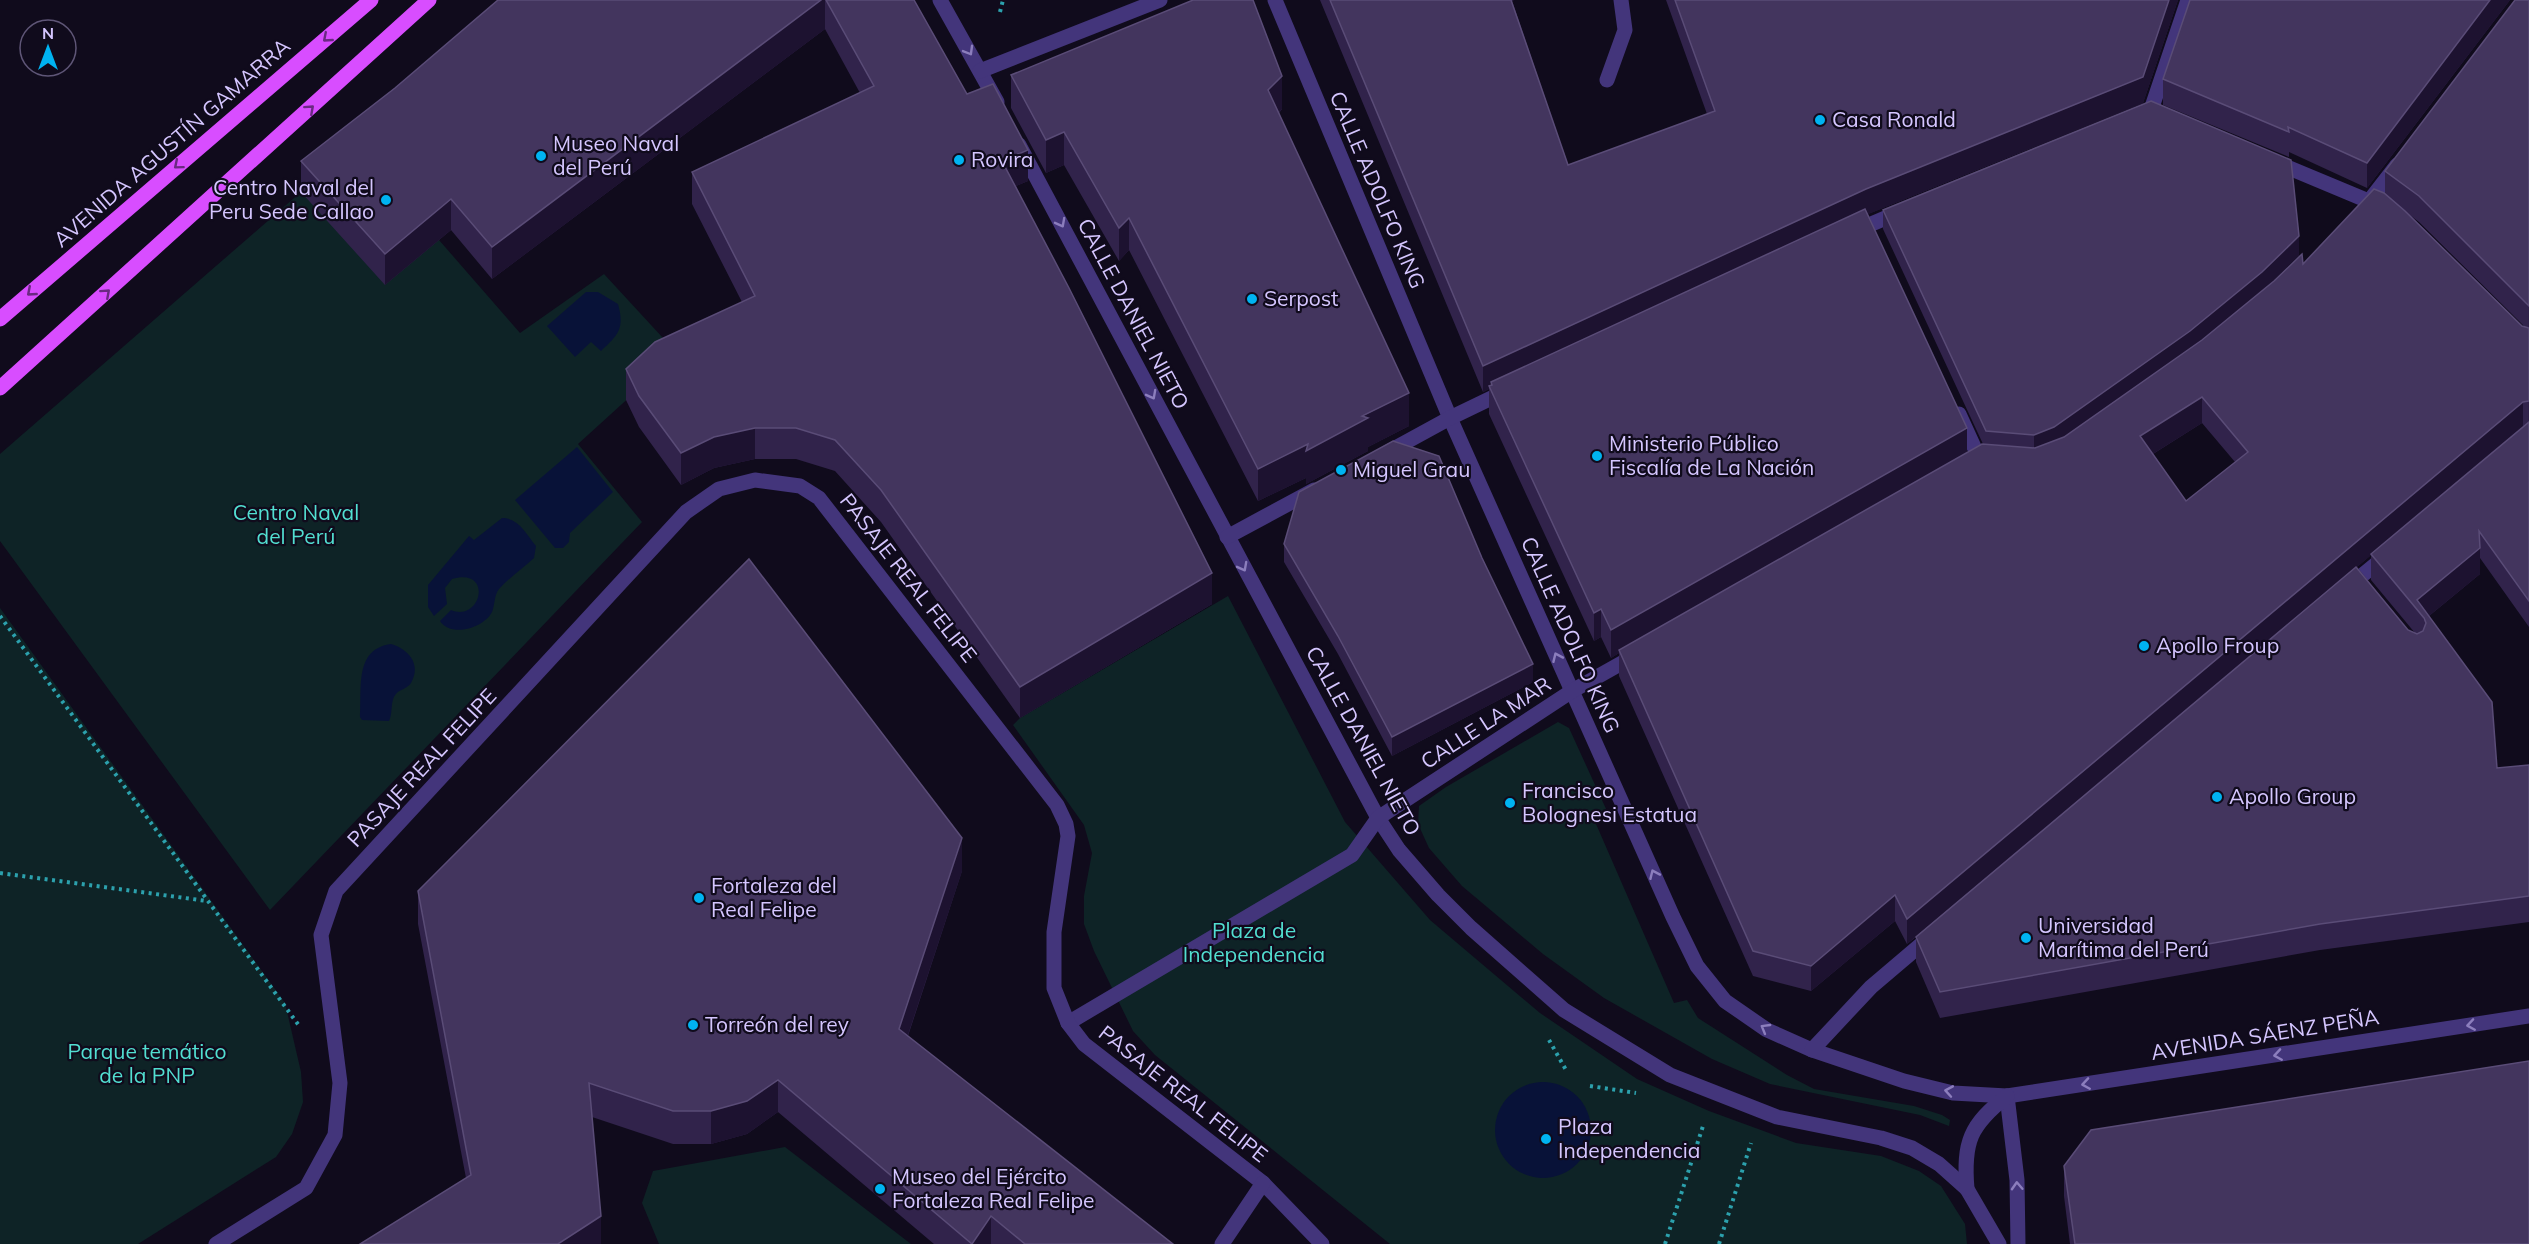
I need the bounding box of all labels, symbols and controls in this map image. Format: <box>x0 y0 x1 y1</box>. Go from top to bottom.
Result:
north arrow <box>18 18 78 78</box>
one-way arrow <box>323 31 334 42</box>
street label: AVENIDA AGUSTÍN GAMARRA <box>49 33 295 253</box>
one-way arrow <box>961 45 973 55</box>
street label: CALLE ADOLFO KING <box>1325 87 1431 292</box>
one-way arrow <box>303 105 314 116</box>
place label: Casa Ronald <box>1832 106 1956 132</box>
marker: Casa Ronald <box>1813 113 1827 127</box>
place label: Museo Naval del Perú <box>553 130 679 180</box>
place label: Rovira <box>971 146 1033 172</box>
marker: Museo Naval del Perú <box>534 149 548 163</box>
marker: Rovira <box>952 153 966 167</box>
one-way arrow <box>174 158 185 169</box>
place label: Centro Naval del Peru Sede Callao <box>209 174 374 224</box>
marker: Centro Naval del Peru Sede Callao <box>379 193 393 207</box>
street label: CALLE DANIEL NIETO <box>1073 214 1195 413</box>
one-way arrow <box>1054 217 1065 227</box>
one-way arrow <box>27 285 38 296</box>
place label: Serpost <box>1264 285 1338 311</box>
one-way arrow <box>99 289 110 300</box>
marker: Serpost <box>1245 292 1259 306</box>
one-way arrow <box>1145 389 1156 399</box>
place label: Ministerio Público Fiscalía de La Nación <box>1609 430 1814 480</box>
marker: Ministerio Público Fiscalía de La Nación <box>1590 449 1604 463</box>
place label: Miguel Grau <box>1353 456 1470 482</box>
marker: Miguel Grau <box>1334 463 1348 477</box>
street label: PASAJE REAL FELIPE <box>835 488 983 667</box>
park label: Centro Naval del Perú <box>233 499 359 549</box>
street label: CALLE ADOLFO KING <box>1516 533 1626 737</box>
one-way arrow <box>1236 561 1247 572</box>
place label: Apollo Froup <box>2156 632 2279 658</box>
marker: Apollo Froup <box>2137 639 2151 653</box>
street label: CALLE DANIEL NIETO <box>1301 641 1427 840</box>
one-way arrow <box>1553 653 1565 664</box>
street label: CALLE LA MAR <box>1415 670 1555 774</box>
street label: PASAJE REAL FELIPE <box>341 683 501 852</box>
place label: Francisco Bolognesi Estatua <box>1522 777 1697 827</box>
place label: Apollo Group <box>2229 783 2356 809</box>
marker: Apollo Group <box>2210 790 2224 804</box>
marker: Francisco Bolognesi Estatua <box>1503 796 1517 810</box>
one-way arrow <box>1649 869 1661 880</box>
place label: Fortaleza del Real Felipe <box>711 872 837 922</box>
marker: Fortaleza del Real Felipe <box>692 891 706 905</box>
place label: Universidad Marítima del Perú <box>2038 912 2209 962</box>
park label: Plaza de Independencia <box>1183 917 1325 967</box>
marker: Universidad Marítima del Perú <box>2019 931 2033 945</box>
street label: AVENIDA SÁENZ PEÑA <box>2149 1003 2381 1065</box>
place label: Torreón del rey <box>705 1011 849 1037</box>
marker: Torreón del rey <box>686 1018 700 1032</box>
one-way arrow <box>2467 1018 2477 1031</box>
street label: PASAJE REAL FELIPE <box>1094 1019 1273 1167</box>
one-way arrow <box>1761 1024 1771 1035</box>
park label: Parque temático de la PNP <box>67 1038 227 1088</box>
one-way arrow <box>2274 1048 2283 1060</box>
one-way arrow <box>2081 1078 2090 1090</box>
one-way arrow <box>1944 1085 1954 1098</box>
place label: Plaza Independencia <box>1558 1113 1700 1163</box>
marker: Plaza Independencia <box>1539 1132 1553 1146</box>
place label: Museo del Ejército Fortaleza Real Felipe <box>892 1163 1094 1213</box>
one-way arrow <box>2011 1181 2024 1190</box>
marker: Museo del Ejército Fortaleza Real Felipe <box>873 1182 887 1196</box>

